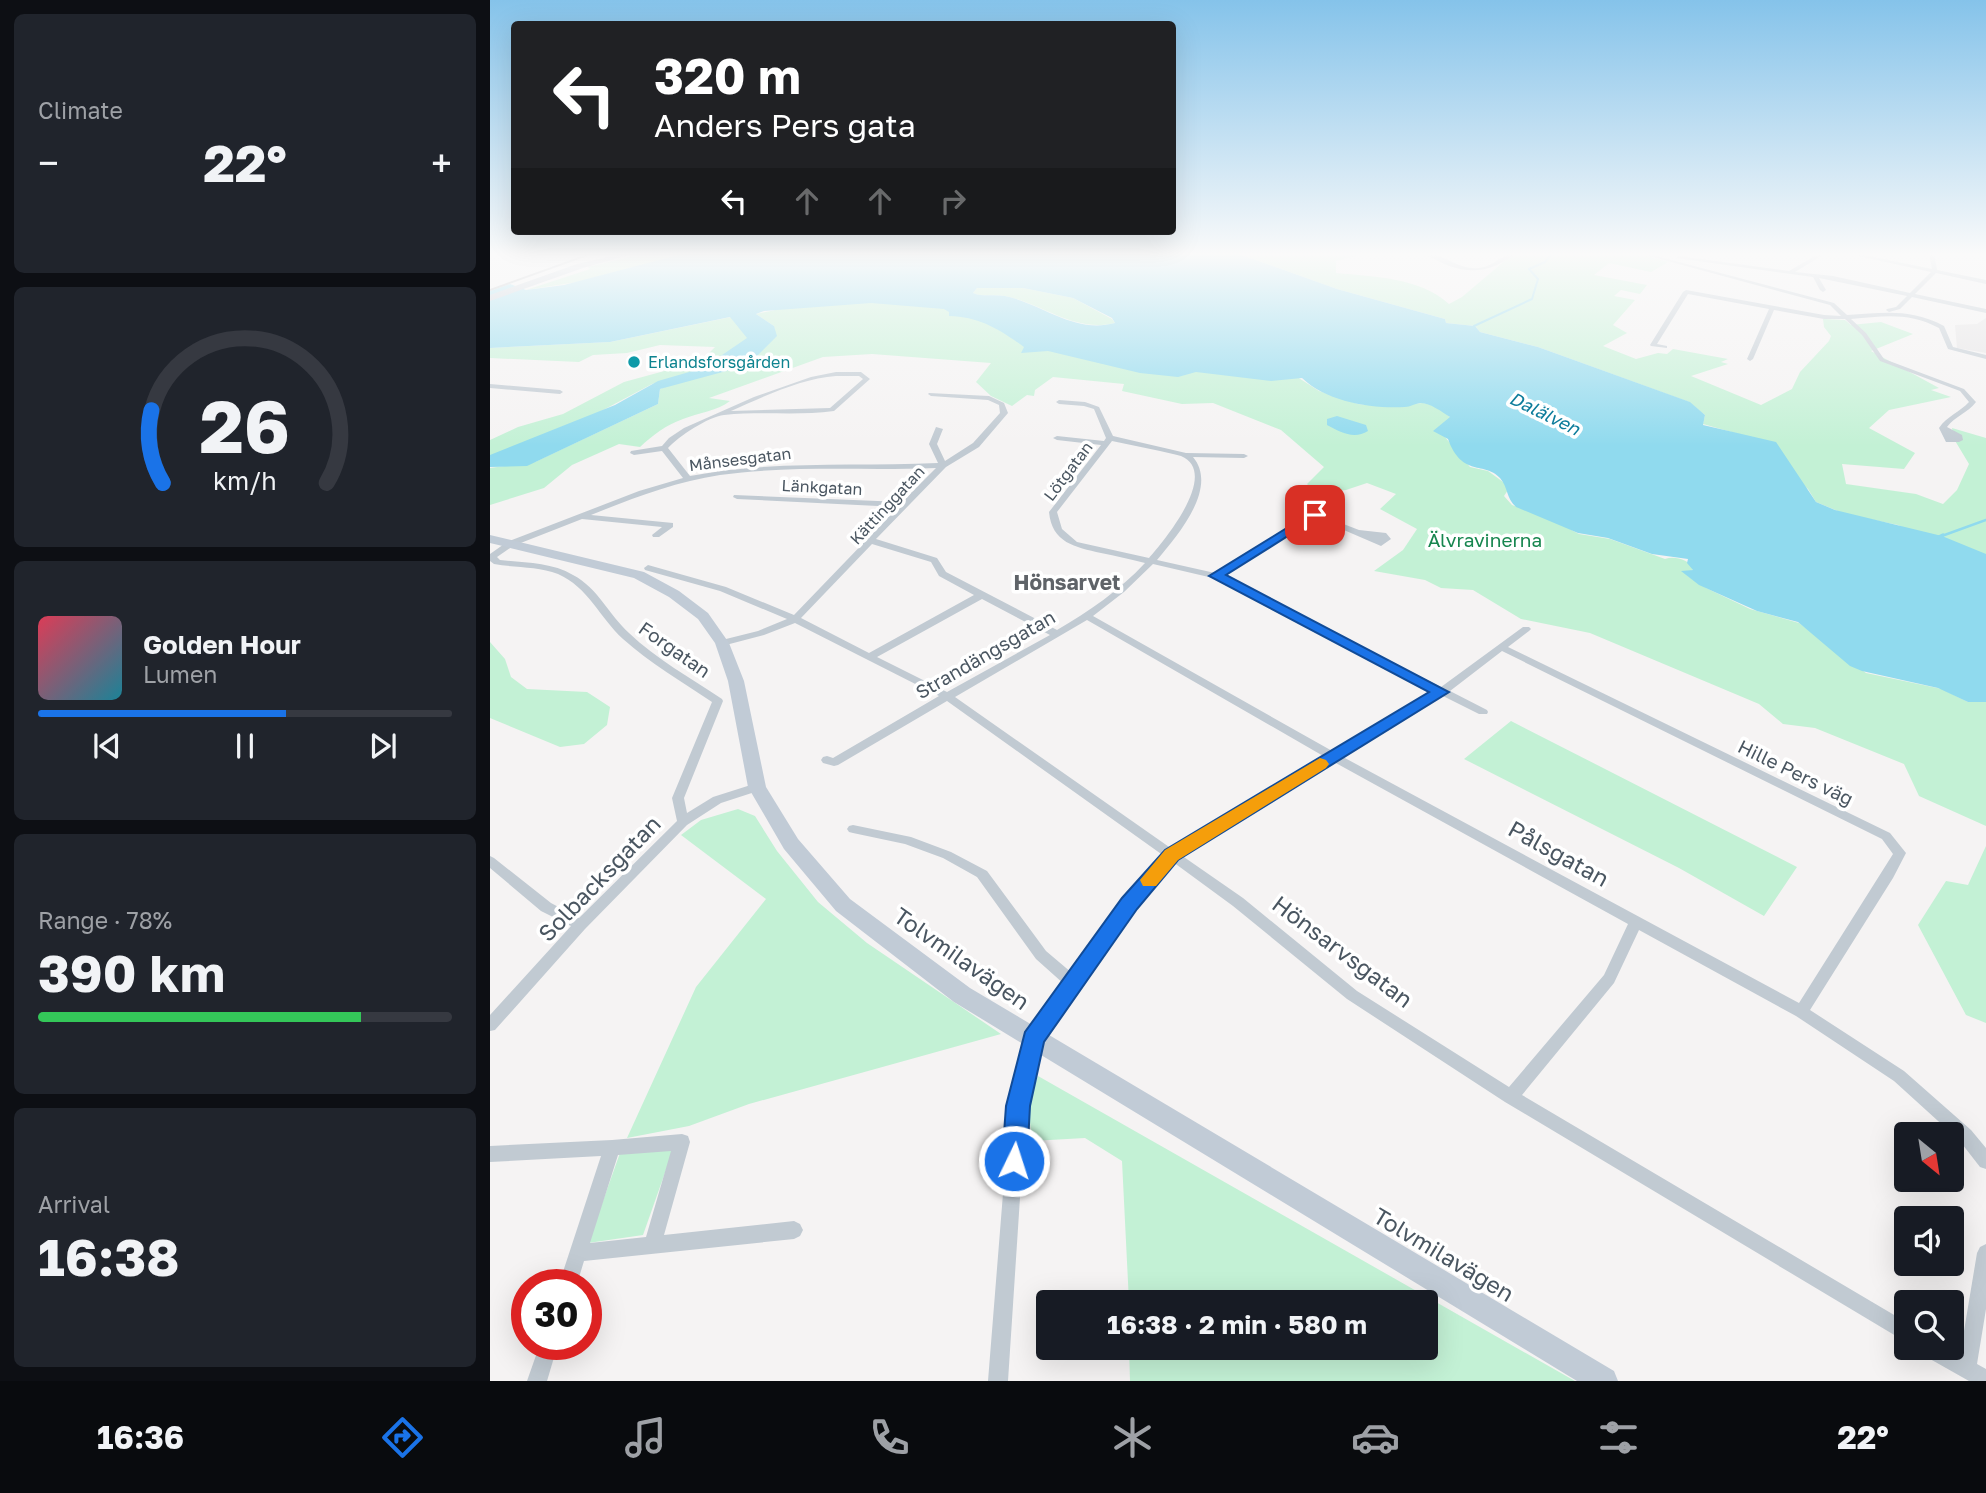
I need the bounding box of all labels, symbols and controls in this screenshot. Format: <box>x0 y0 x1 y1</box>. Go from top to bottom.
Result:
text: 320 m <box>654 46 801 105</box>
icon: left <box>539 49 630 140</box>
text: Climate <box>38 96 123 124</box>
text: Anders Pers gata <box>654 106 916 144</box>
text: 22° <box>203 131 287 193</box>
text: − <box>38 140 59 185</box>
text: + <box>431 140 452 185</box>
icon: left <box>715 182 753 220</box>
icon: ahead <box>788 182 826 220</box>
icon: ahead <box>861 182 899 220</box>
icon: right <box>934 182 972 220</box>
place label: Erlandsforsgården <box>648 352 790 372</box>
marker: Erlandsforsgården <box>626 354 642 370</box>
text: 26 <box>200 383 290 470</box>
water label: Dalälven <box>1506 387 1585 440</box>
street label: Lötgatan <box>1039 437 1097 505</box>
street label: Månsesgatan <box>688 443 792 475</box>
street label: Kättinggatan <box>845 461 929 549</box>
text: km/h <box>213 465 277 496</box>
street label: Länkgatan <box>781 475 863 499</box>
pin <box>1285 485 1345 545</box>
icon: arrive <box>1296 496 1334 534</box>
park label: Älvravinerna <box>1428 528 1542 551</box>
district label: Hönsarvet <box>1014 569 1120 595</box>
street label: Strandängsgatan <box>911 605 1059 703</box>
street label: Forgatan <box>635 616 715 682</box>
text: Golden Hour <box>143 629 301 660</box>
text: Lumen <box>143 660 217 688</box>
icon: previous <box>88 727 126 765</box>
icon: pause <box>226 727 264 765</box>
icon: next <box>364 727 402 765</box>
street label: Hille Pers väg <box>1735 734 1857 810</box>
street label: Solbacksgatan <box>532 809 666 947</box>
street label: Pålsgatan <box>1504 814 1614 892</box>
street label: Hönsarvsgatan <box>1267 889 1419 1013</box>
street label: Tolvmilavägen <box>889 901 1035 1015</box>
text: Range · 78% <box>38 906 172 934</box>
text: 390 km <box>38 941 225 1003</box>
north arrow <box>1894 1122 1964 1192</box>
map controls <box>1894 1122 1964 1360</box>
position arrow <box>977 1124 1051 1198</box>
text: Arrival <box>38 1190 110 1218</box>
street label: Tolvmilavägen <box>1369 1201 1519 1307</box>
button: sound <box>1894 1206 1964 1276</box>
text: 16:38 <box>38 1225 179 1287</box>
speed limit sign: 30 <box>511 1269 602 1360</box>
button: search <box>1894 1290 1964 1360</box>
text: 16:38 · 2 min · 580 m <box>1107 1309 1367 1340</box>
icon: directions <box>378 1413 427 1462</box>
icon: music <box>621 1413 670 1462</box>
icon: phone <box>865 1413 914 1462</box>
icon: climate <box>1108 1413 1157 1462</box>
icon: car <box>1351 1413 1400 1462</box>
icon: filters <box>1594 1413 1643 1462</box>
text: 16:36 <box>97 1418 184 1456</box>
text: 22° <box>1837 1418 1889 1456</box>

